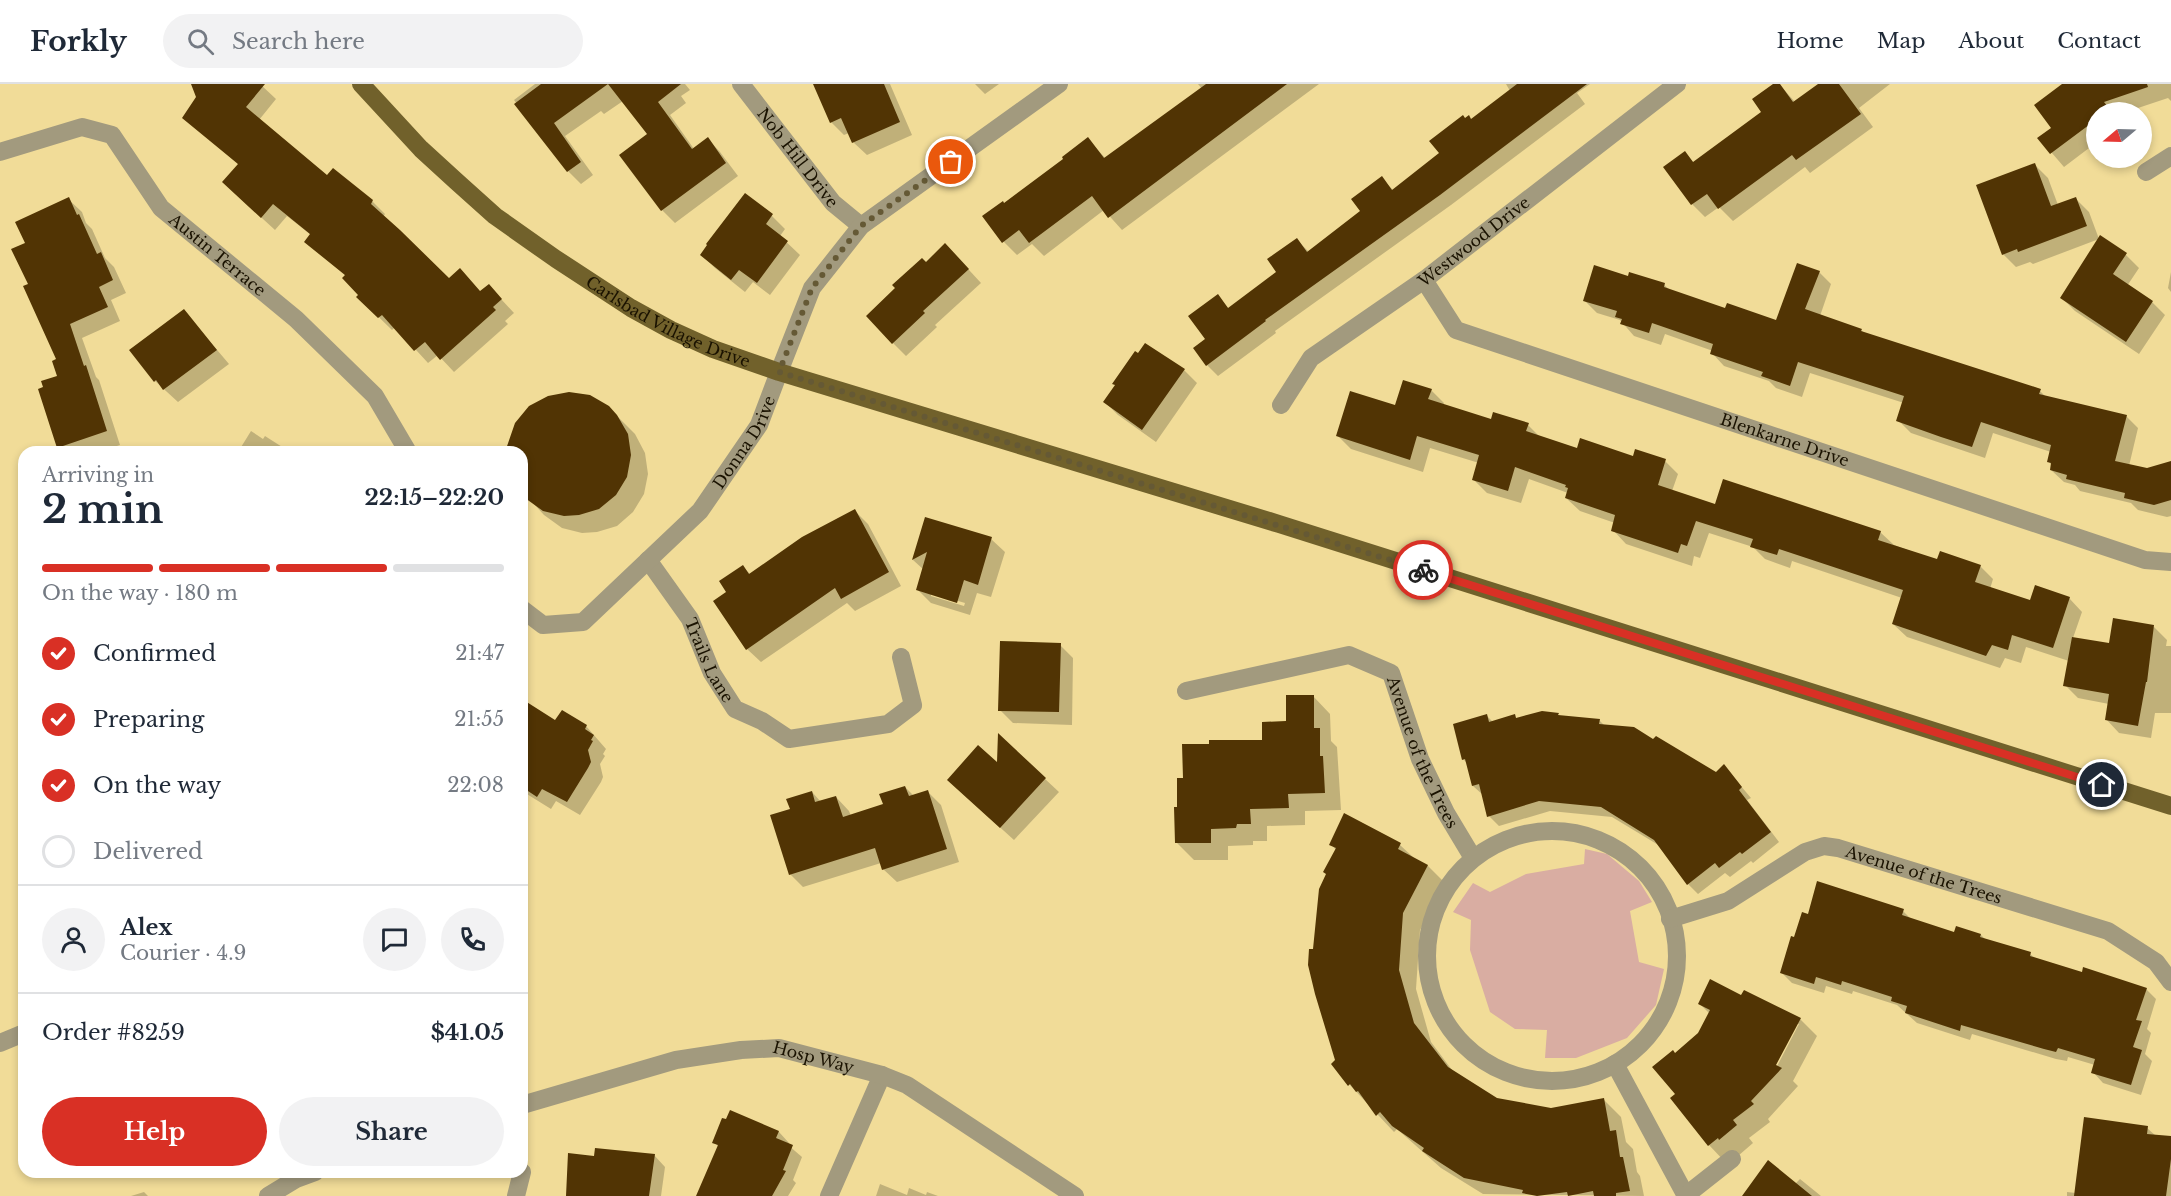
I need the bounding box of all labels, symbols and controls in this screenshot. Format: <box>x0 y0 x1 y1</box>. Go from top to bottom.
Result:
search box <box>163 14 583 68</box>
text: Forkly <box>30 24 127 59</box>
icon: search <box>184 25 217 58</box>
text: Search here <box>232 28 365 55</box>
text: Home <box>1777 28 1844 54</box>
text: Map <box>1877 28 1925 54</box>
text: About <box>1958 28 2024 54</box>
text: Contact <box>2057 28 2141 54</box>
north arrow <box>2086 102 2152 168</box>
map controls <box>2086 102 2152 168</box>
street label: Nob Hill Drive <box>753 104 843 211</box>
pin <box>925 136 976 187</box>
icon: bag <box>934 145 967 178</box>
street label: Westwood Drive <box>1413 192 1533 291</box>
street label: Austin Terrace <box>165 208 270 300</box>
street label: Carlsbad Village Drive <box>582 271 753 371</box>
street label: Donna Drive <box>708 393 779 492</box>
street label: Blenkarne Drive <box>1718 409 1852 471</box>
text: Arriving in <box>42 463 154 487</box>
text: 22:15–22:20 <box>365 484 504 511</box>
text: 2 min <box>42 485 163 534</box>
courier <box>1393 540 1453 600</box>
icon: bike <box>1407 554 1440 587</box>
text: On the way · 180 m <box>42 581 238 605</box>
street label: Trails Lane <box>681 615 738 706</box>
icon: check <box>42 637 75 670</box>
text: Confirmed <box>93 640 216 667</box>
text: 21:47 <box>455 641 504 665</box>
street label: Avenue of the Trees <box>1383 673 1463 832</box>
icon: check <box>42 703 75 736</box>
text: Preparing <box>93 706 204 733</box>
text: 21:55 <box>454 707 504 731</box>
pin <box>2076 759 2127 810</box>
icon: home <box>2085 768 2118 801</box>
icon: check <box>42 769 75 802</box>
text: On the way <box>93 772 221 799</box>
text: 22:08 <box>447 773 504 797</box>
text: Delivered <box>93 838 203 865</box>
street label: Avenue of the Trees <box>1842 841 2005 908</box>
button: person <box>42 908 105 971</box>
button: chat <box>363 908 426 971</box>
button: phone <box>441 908 504 971</box>
text: Alex <box>120 914 173 941</box>
text: Courier · 4.9 <box>120 941 246 965</box>
text: Order #8259 <box>42 1019 185 1046</box>
text: $41.05 <box>431 1019 504 1046</box>
street label: Hosp Way <box>771 1037 857 1077</box>
button: Help <box>42 1097 267 1166</box>
button: Share <box>279 1097 504 1166</box>

